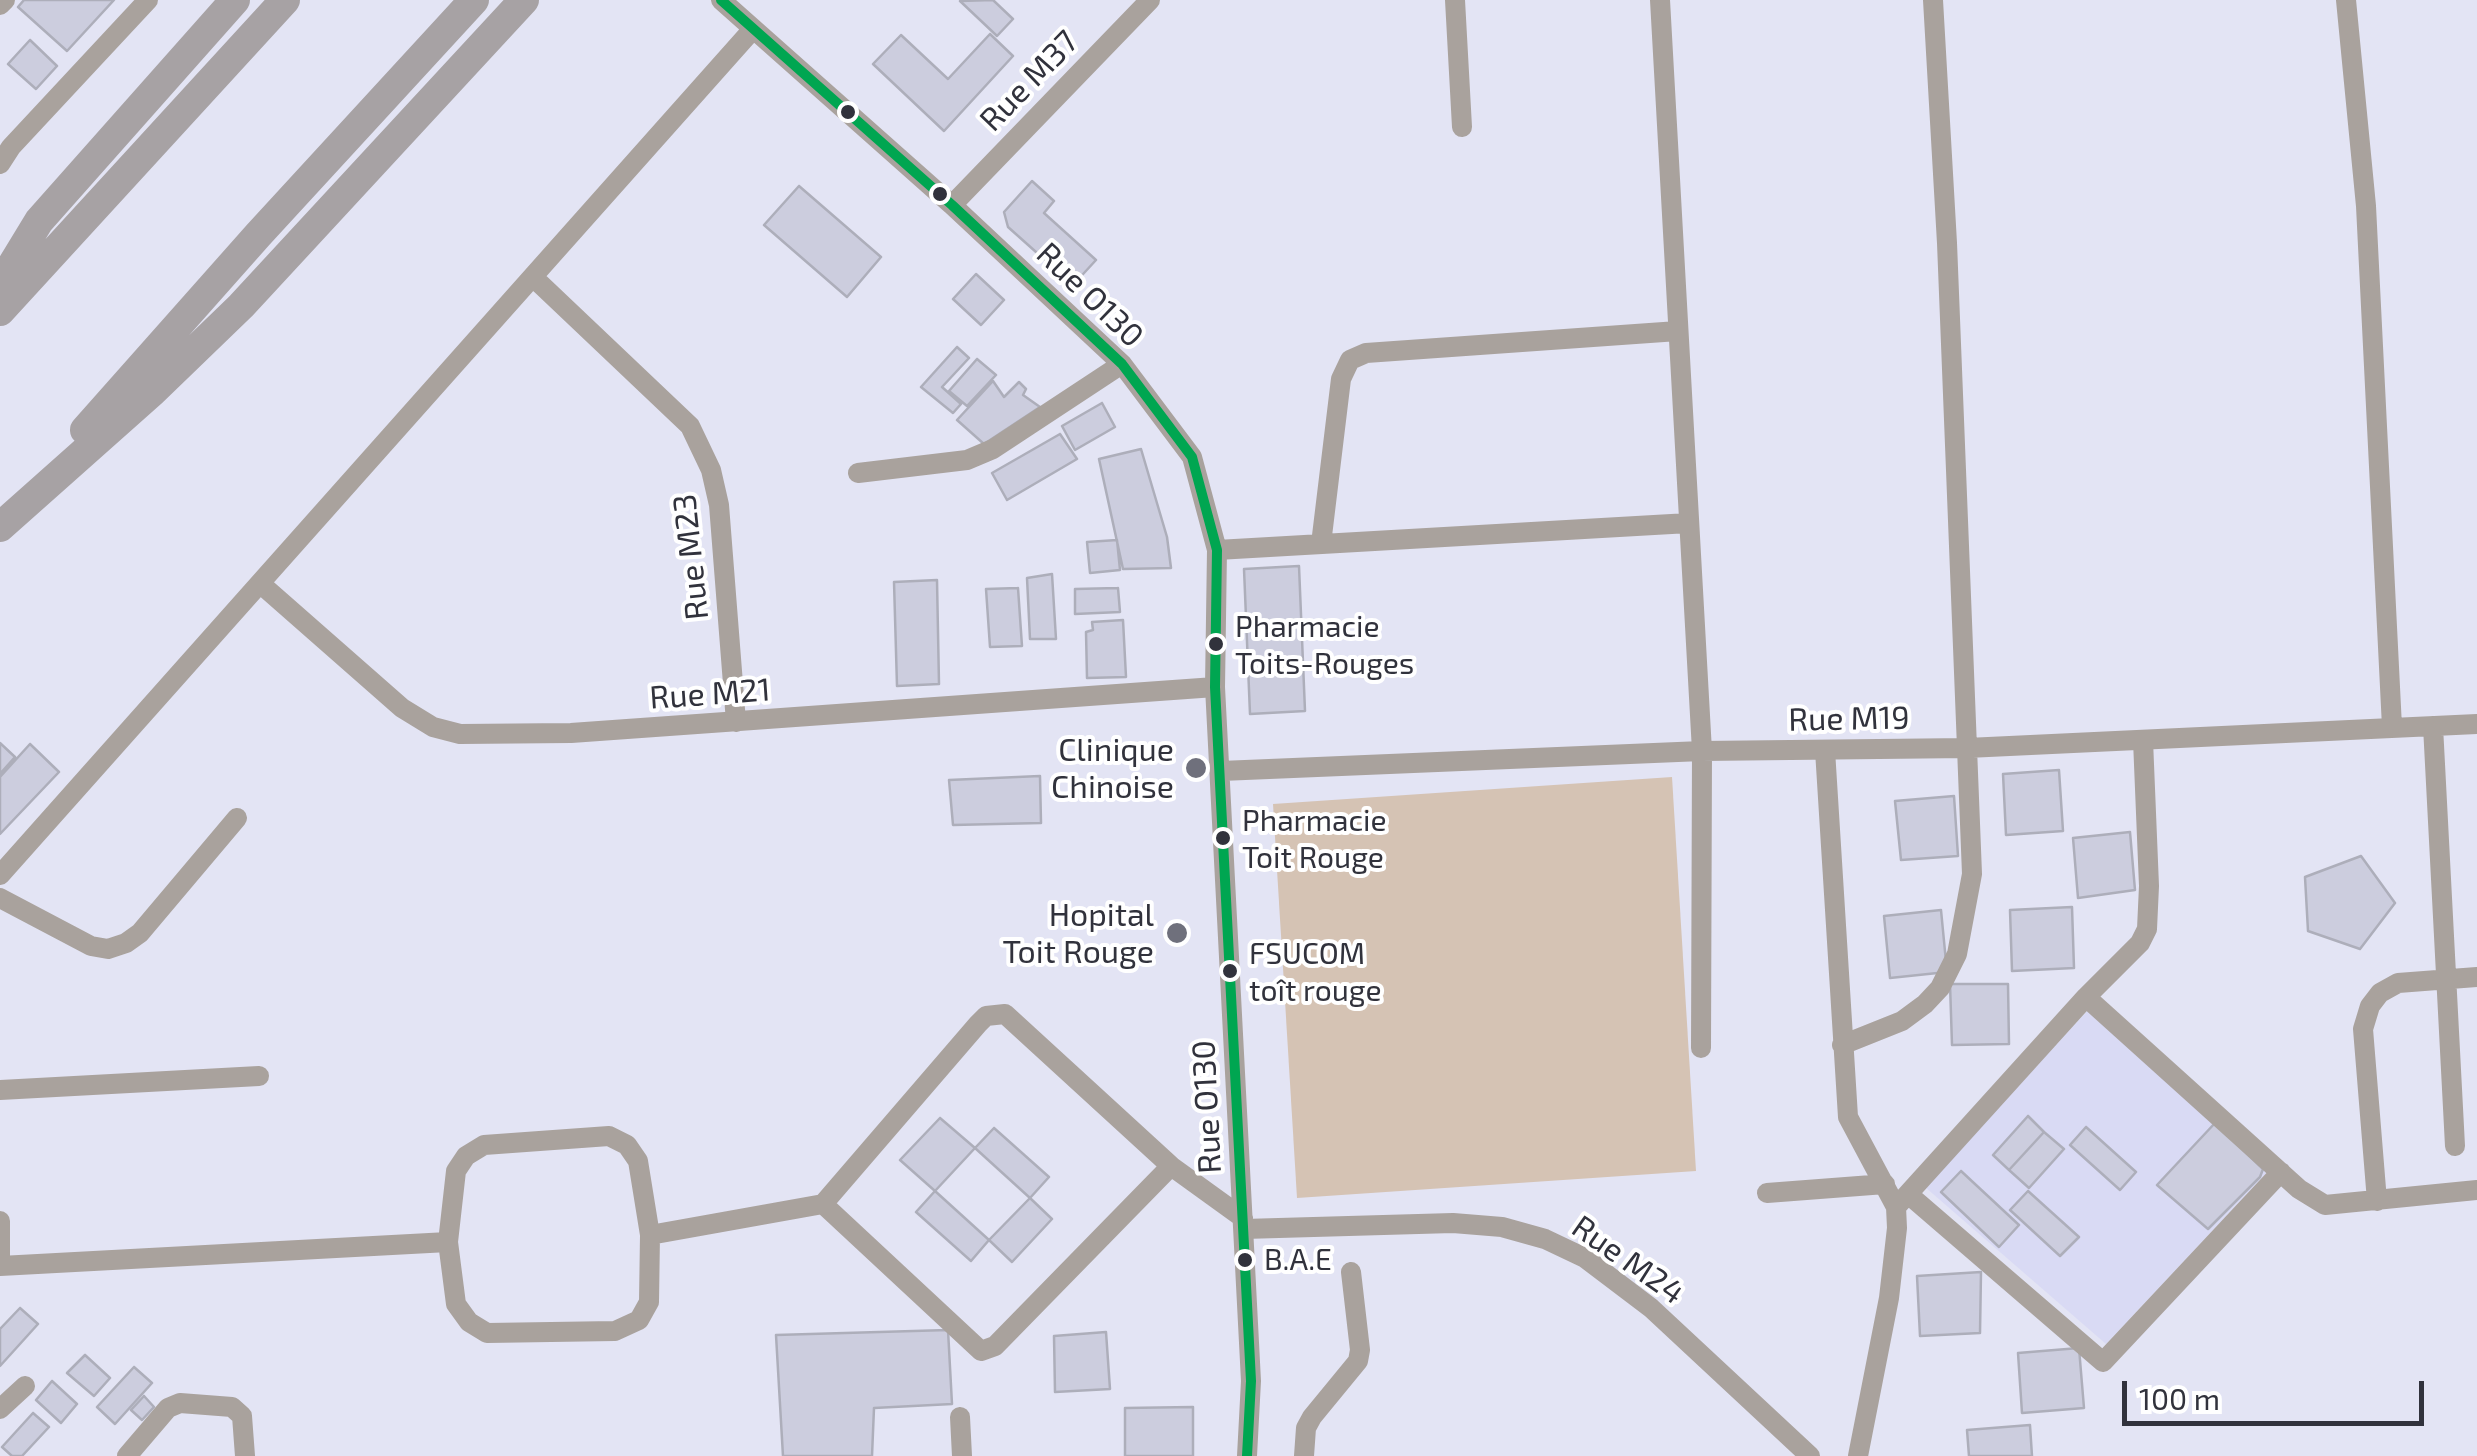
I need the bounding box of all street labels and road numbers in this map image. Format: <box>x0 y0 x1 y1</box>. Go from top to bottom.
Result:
street label: Rue M37 <box>972 23 1086 139</box>
street label: Rue O130 <box>1029 235 1151 355</box>
street label: Rue M23 <box>665 492 717 622</box>
street label: Rue M21 <box>648 671 772 717</box>
street label: Rue M19 <box>1788 699 1910 739</box>
street label: Rue O130 <box>1184 1039 1230 1175</box>
street label: Rue M24 <box>1565 1208 1691 1312</box>

